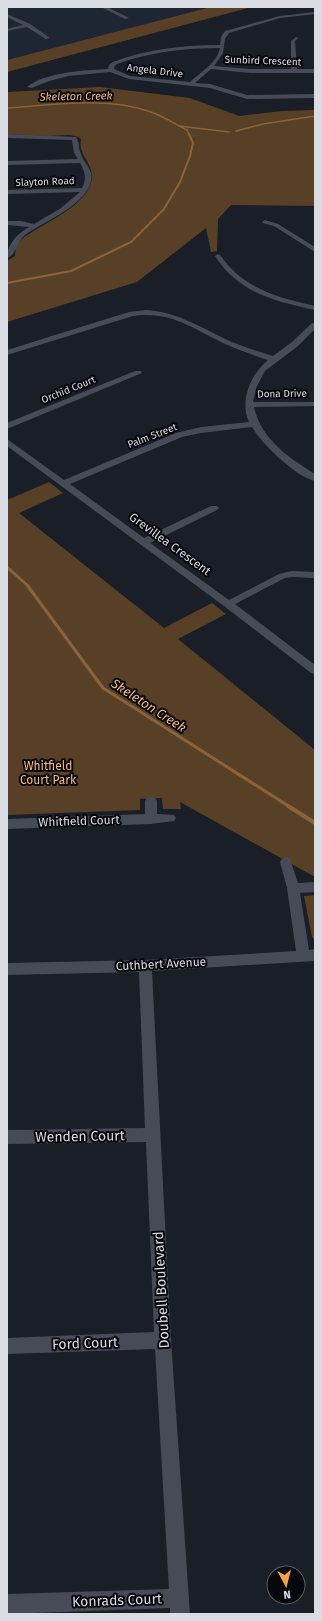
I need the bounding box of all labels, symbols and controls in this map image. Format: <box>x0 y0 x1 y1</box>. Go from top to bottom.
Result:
street label: Sunbird Crescent <box>224 54 302 68</box>
street label: Angela Drive <box>126 62 184 80</box>
water label: Skeleton Creek <box>38 89 113 104</box>
street label: Slayton Road <box>15 175 75 189</box>
street label: Orchid Court <box>40 374 97 406</box>
street label: Dona Drive <box>257 388 307 400</box>
street label: Palm Street <box>126 421 179 451</box>
street label: Grevillea Crescent <box>127 510 214 579</box>
water label: Skeleton Creek <box>108 675 189 735</box>
park label: Whitfield Court Park <box>20 759 77 787</box>
street label: Whitfield Court <box>38 813 121 829</box>
street label: Cuthbert Avenue <box>115 955 207 973</box>
street label: Wenden Court <box>35 1127 126 1146</box>
street label: Doubell Boulevard <box>150 1231 173 1349</box>
street label: Ford Court <box>52 1334 119 1353</box>
north arrow <box>266 1565 306 1605</box>
text: N <box>283 1588 292 1601</box>
street label: Konrads Court <box>72 1590 163 1611</box>

